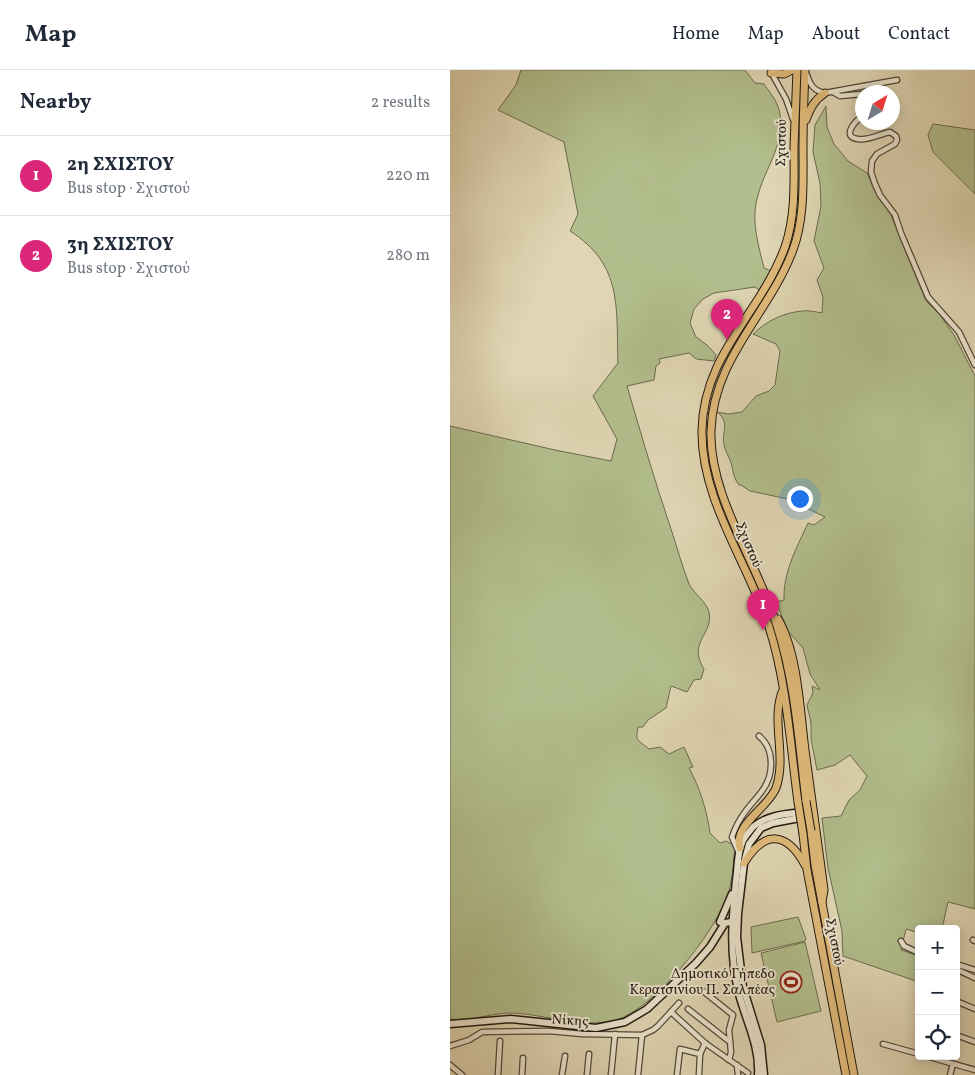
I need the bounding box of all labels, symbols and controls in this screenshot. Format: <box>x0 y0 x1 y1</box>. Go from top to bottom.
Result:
text: Map <box>25 18 76 52</box>
text: Home <box>672 22 720 47</box>
text: Map <box>748 22 784 47</box>
text: About <box>812 22 860 47</box>
text: Contact <box>888 22 950 47</box>
north arrow <box>855 85 900 130</box>
text: Nearby <box>20 88 91 117</box>
text: 2 results <box>371 92 430 114</box>
street label: Σχιστού <box>772 119 792 167</box>
text: 2η ΣΧΙΣΤΟΥ <box>67 152 174 178</box>
text: 1 <box>33 165 39 187</box>
text: 220 m <box>386 165 430 187</box>
text: Bus stop · Σχιστού <box>67 178 190 200</box>
text: 3η ΣΧΙΣΤΟΥ <box>67 232 174 258</box>
text: 2 <box>32 245 40 267</box>
text: 280 m <box>386 245 430 267</box>
text: Bus stop · Σχιστού <box>67 258 190 280</box>
pin: 2 <box>711 299 743 340</box>
your location <box>787 486 813 512</box>
street label: Σχιστού <box>730 519 766 571</box>
pin: 1 <box>747 589 779 630</box>
street label: Σχιστού <box>820 917 848 967</box>
map controls <box>915 925 960 1060</box>
button: + <box>915 925 960 970</box>
place label: Δημοτικό Γήπεδο Κερατσινίου Π. Σαλπέας <box>630 965 775 1000</box>
sports icon: Δημοτικό Γήπεδο Κερατσινίου Π. Σαλπέας <box>779 970 803 994</box>
button: − <box>915 970 960 1015</box>
street label: Νίκης <box>551 1010 589 1032</box>
button: locate <box>915 1015 960 1060</box>

